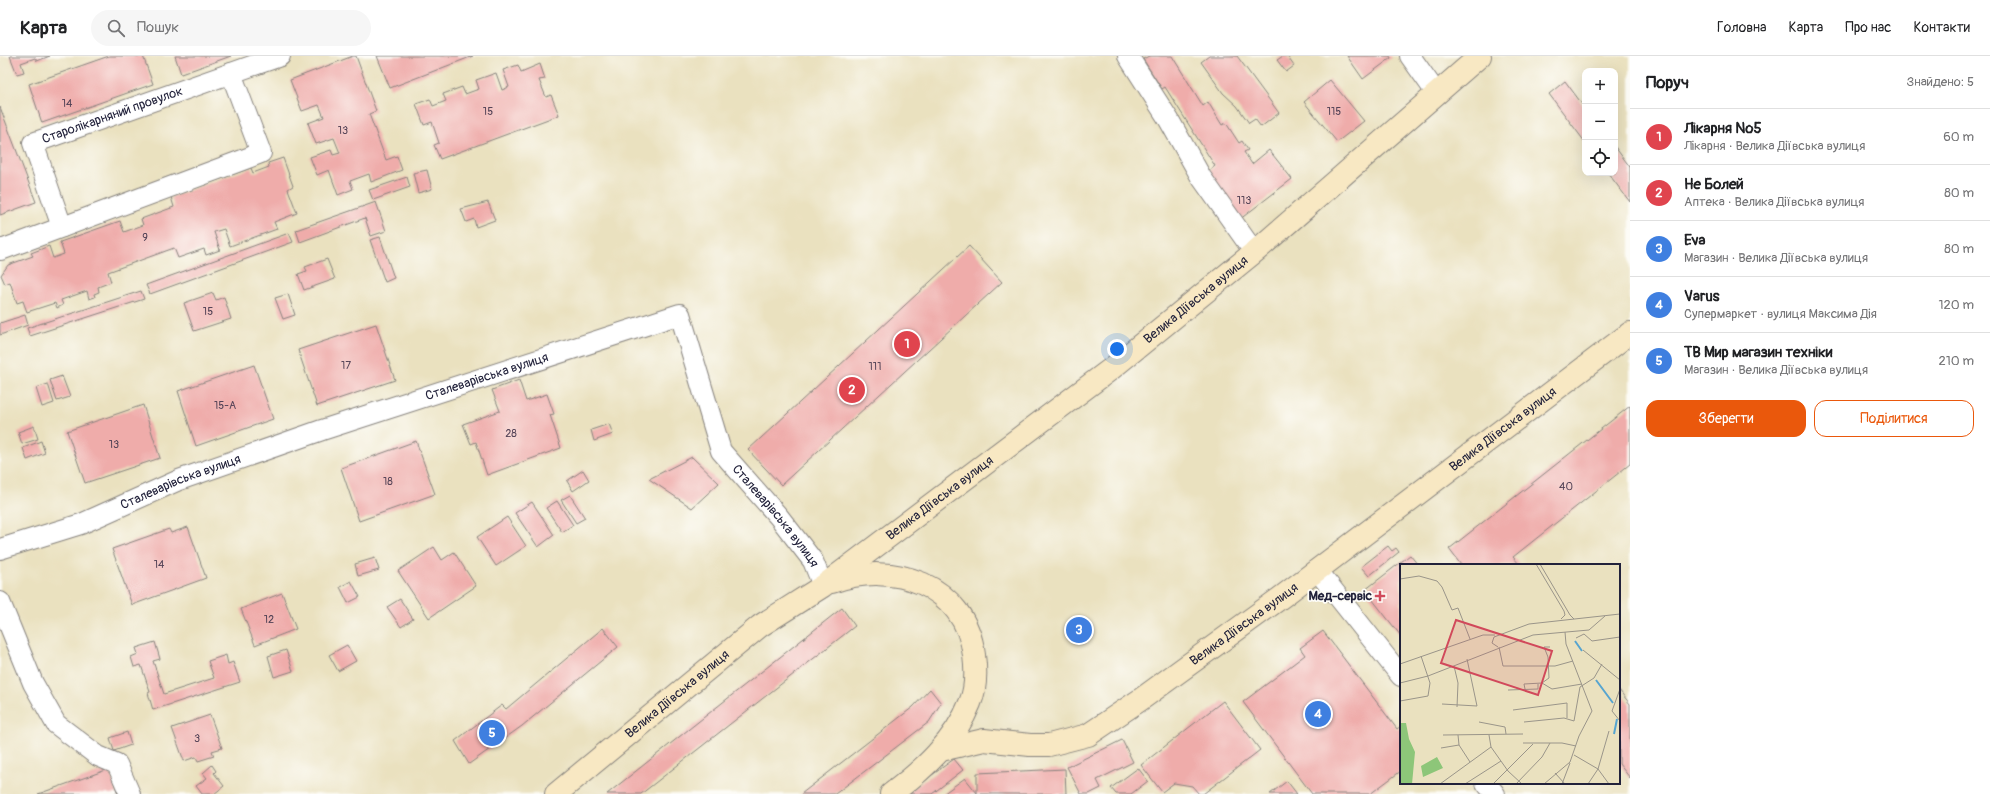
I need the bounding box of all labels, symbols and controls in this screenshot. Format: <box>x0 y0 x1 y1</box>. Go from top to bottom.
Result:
search box <box>91 10 371 46</box>
text: Карта <box>20 16 67 40</box>
icon: search <box>105 17 127 39</box>
text: Пошук <box>137 18 179 37</box>
text: Головна <box>1717 19 1767 36</box>
text: Карта <box>1789 19 1823 36</box>
text: Про нас <box>1845 19 1891 36</box>
text: Контакти <box>1913 19 1970 36</box>
map controls <box>1582 68 1618 176</box>
button: + <box>1582 68 1618 104</box>
text: Поруч <box>1646 72 1689 93</box>
text: Знайдено: 5 <box>1906 74 1974 90</box>
street label: Старолікарняний провулок <box>40 83 185 147</box>
house number: 14 <box>62 97 73 110</box>
button: − <box>1582 104 1618 140</box>
house number: 15 <box>483 105 493 118</box>
house number: 115 <box>1327 105 1341 118</box>
text: Лікарня №5 <box>1684 119 1762 138</box>
house number: 13 <box>338 124 348 137</box>
text: 1 <box>1656 129 1662 145</box>
text: 60 m <box>1943 129 1974 145</box>
text: Лікарня · Велика Діївська вулиця <box>1684 138 1865 154</box>
button: locate <box>1582 140 1618 176</box>
text: Не Болей <box>1684 175 1744 194</box>
text: 2 <box>1655 185 1663 201</box>
text: 80 m <box>1944 185 1974 201</box>
house number: 113 <box>1237 194 1251 207</box>
text: Аптека · Велика Діївська вулиця <box>1684 194 1864 210</box>
house number: 9 <box>142 231 148 244</box>
text: Eva <box>1684 231 1706 250</box>
text: 3 <box>1655 241 1663 257</box>
text: 80 m <box>1944 241 1974 257</box>
text: Магазин · Велика Діївська вулиця <box>1684 250 1868 266</box>
street label: Велика Діївська вулиця <box>1140 253 1251 347</box>
text: Varus <box>1684 287 1720 306</box>
text: 4 <box>1655 297 1663 313</box>
text: 120 m <box>1938 297 1974 313</box>
house number: 15 <box>203 305 213 318</box>
text: Супермаркет · вулиця Максима Дія <box>1684 306 1877 322</box>
pin: 1 <box>894 329 920 359</box>
your location <box>1107 339 1127 359</box>
text: ТВ Мир магазин техніки <box>1684 343 1832 362</box>
street label: Сталеварівська вулиця <box>423 349 550 404</box>
text: 5 <box>1655 353 1663 369</box>
text: 210 m <box>1938 353 1974 369</box>
house number: 17 <box>341 359 351 372</box>
house number: 111 <box>869 360 881 373</box>
text: Магазин · Велика Діївська вулиця <box>1684 362 1868 378</box>
pin: 2 <box>839 375 865 405</box>
street label: Велика Діївська вулиця <box>1446 384 1559 475</box>
house number: 15-А <box>214 399 236 412</box>
button: Зберегти <box>1646 400 1806 437</box>
button: Поділитися <box>1814 400 1974 437</box>
house number: 28 <box>505 427 517 440</box>
house number: 13 <box>109 438 119 451</box>
street label: Сталеварівська вулиця <box>118 451 243 513</box>
street label: Велика Діївська вулиця <box>883 453 996 544</box>
street label: Сталеварівська вулиця <box>729 461 823 569</box>
house number: 18 <box>383 475 393 488</box>
house number: 40 <box>1559 480 1573 493</box>
house number: 14 <box>154 558 165 571</box>
inset map <box>1400 564 1620 784</box>
street label: Велика Діївська вулиця <box>1187 579 1301 669</box>
place label: Мед-сервіс <box>1308 588 1372 604</box>
marker: Мед-сервіс <box>1375 591 1385 601</box>
house number: 12 <box>264 613 274 626</box>
pin: 3 <box>1066 615 1092 645</box>
street label: Велика Діївська вулиця <box>622 647 732 742</box>
pin: 4 <box>1305 699 1331 729</box>
pin: 5 <box>479 718 505 748</box>
house number: 3 <box>194 732 200 745</box>

